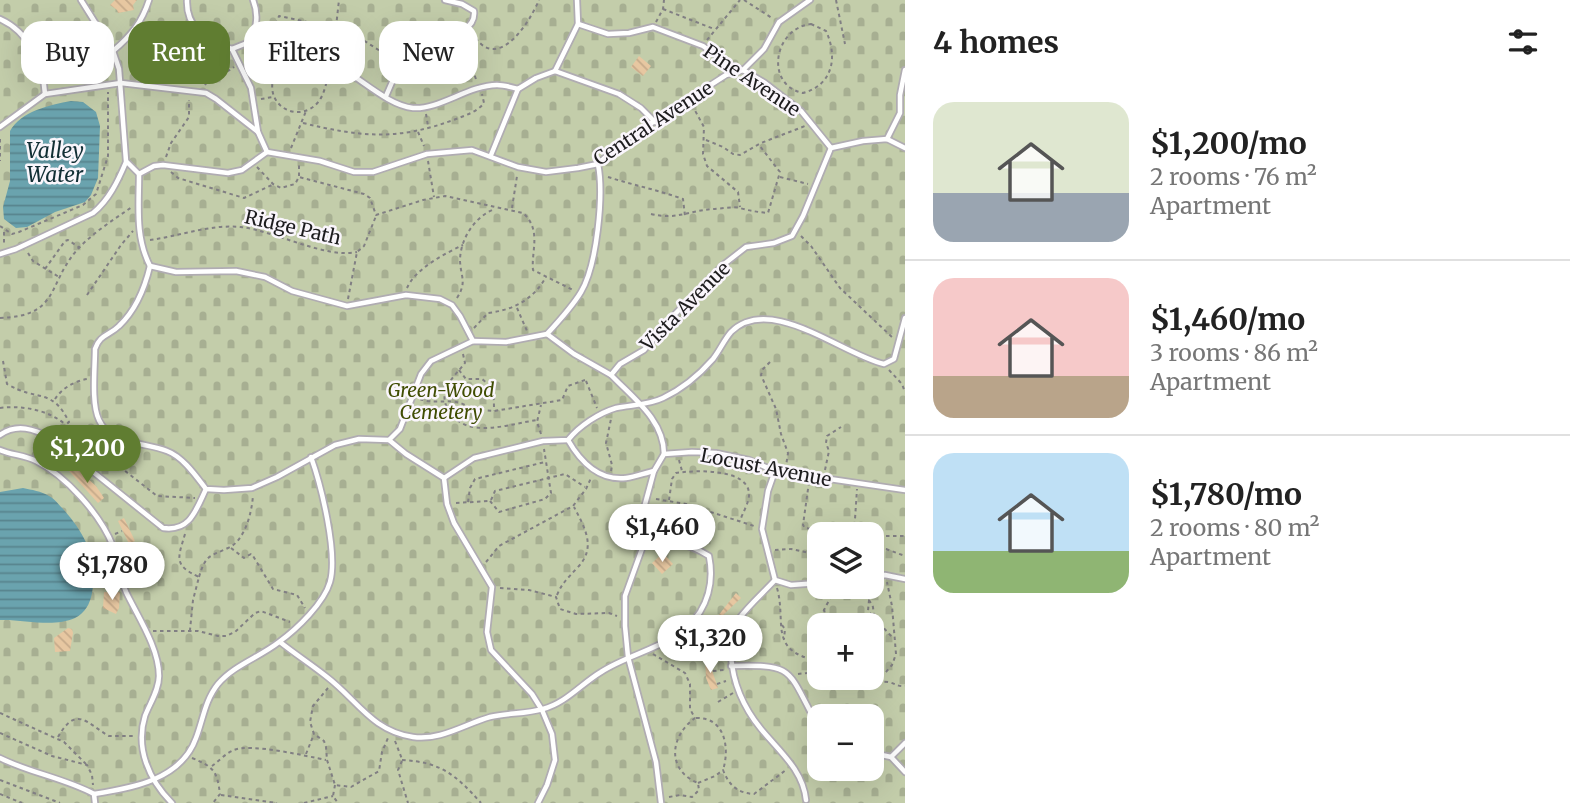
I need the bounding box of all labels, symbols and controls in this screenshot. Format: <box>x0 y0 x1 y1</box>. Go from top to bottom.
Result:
chip: Buy <box>21 21 114 84</box>
chip: Rent <box>128 21 230 84</box>
chip: Filters <box>244 21 365 84</box>
chip: New <box>379 21 478 84</box>
text: 4 homes <box>933 23 1059 61</box>
icon: filters <box>1504 23 1542 61</box>
street label: Pine Avenue <box>699 39 805 121</box>
street label: Central Avenue <box>589 75 717 171</box>
text: $1,200/mo <box>1150 124 1307 162</box>
icon: home <box>989 130 1073 214</box>
water label: Valley Water <box>26 137 84 188</box>
text: 2 rooms · 76 m² <box>1150 162 1317 191</box>
text: Apartment <box>1150 191 1271 220</box>
street label: Ridge Path <box>242 204 344 250</box>
street label: Vista Avenue <box>634 256 735 357</box>
text: $1,460/mo <box>1150 300 1305 338</box>
icon: home <box>989 306 1073 390</box>
text: 3 rooms · 86 m² <box>1150 338 1318 367</box>
text: Apartment <box>1150 367 1271 396</box>
park label: Green-Wood Cemetery <box>388 378 494 424</box>
pin: $1,200 <box>30 426 144 485</box>
text: $1,200 <box>49 433 125 462</box>
street label: Locust Avenue <box>698 443 834 491</box>
text: $1,780/mo <box>1150 475 1302 513</box>
icon: home <box>989 481 1073 565</box>
pin: $1,460 <box>605 504 719 564</box>
text: $1,460 <box>624 512 700 541</box>
text: 2 rooms · 80 m² <box>1150 513 1319 542</box>
map controls <box>807 522 884 781</box>
button: layers <box>807 522 884 599</box>
pin: $1,780 <box>55 542 169 602</box>
text: Apartment <box>1150 542 1271 571</box>
text: $1,780 <box>76 550 148 579</box>
button: + <box>807 613 884 690</box>
pin: $1,320 <box>653 616 767 675</box>
text: $1,320 <box>674 623 747 652</box>
button: − <box>807 704 884 781</box>

